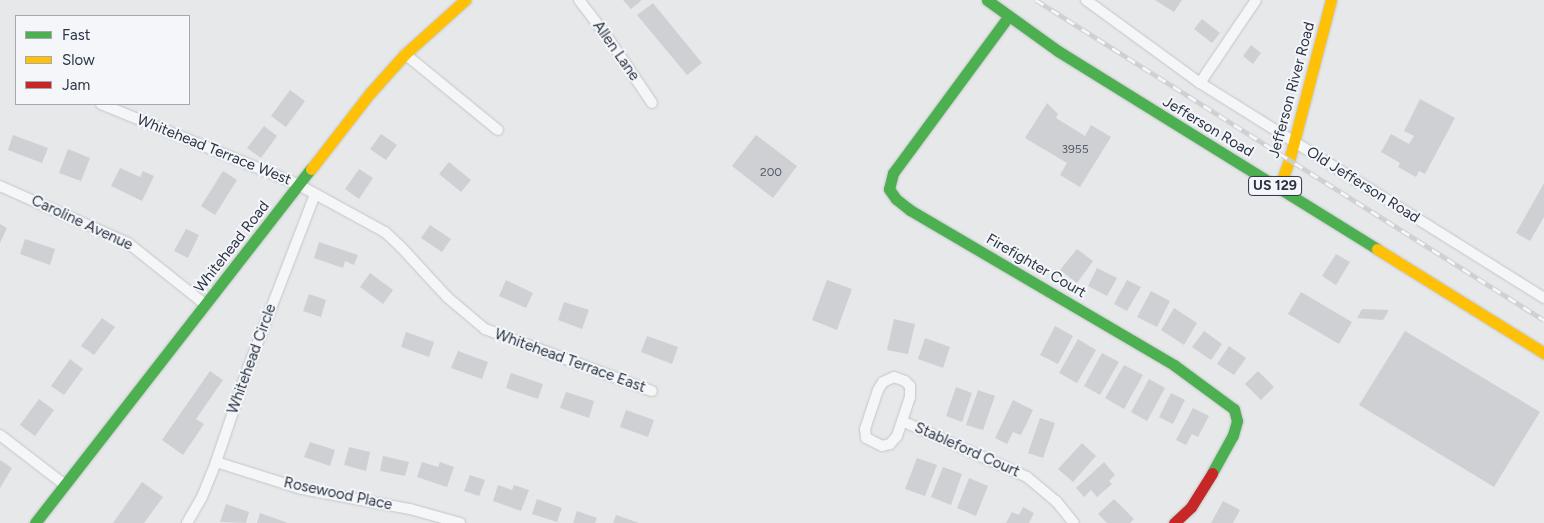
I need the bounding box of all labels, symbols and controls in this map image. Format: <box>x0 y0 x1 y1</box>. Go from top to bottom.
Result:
legend <box>15 15 190 105</box>
street label: Allen Lane <box>589 18 643 84</box>
street label: Jefferson River Road <box>1265 20 1319 160</box>
text: Fast <box>62 26 90 44</box>
text: Slow <box>62 51 95 69</box>
text: Jam <box>62 76 90 94</box>
street label: Jefferson Road <box>1159 93 1257 161</box>
street label: Whitehead Terrace West <box>134 111 294 189</box>
house number: 3955 <box>1061 143 1089 157</box>
street label: Old Jefferson Road <box>1303 143 1423 227</box>
house number: 200 <box>760 166 782 180</box>
road number: US 129 <box>1248 175 1302 198</box>
street label: Caroline Avenue <box>28 192 136 254</box>
street label: Whitehead Road <box>191 198 273 296</box>
street label: Firefighter Court <box>983 230 1089 302</box>
street label: Whitehead Circle <box>224 302 280 416</box>
street label: Whitehead Terrace East <box>492 325 648 397</box>
street label: Stableford Court <box>912 419 1022 481</box>
street label: Rosewood Place <box>282 474 394 514</box>

